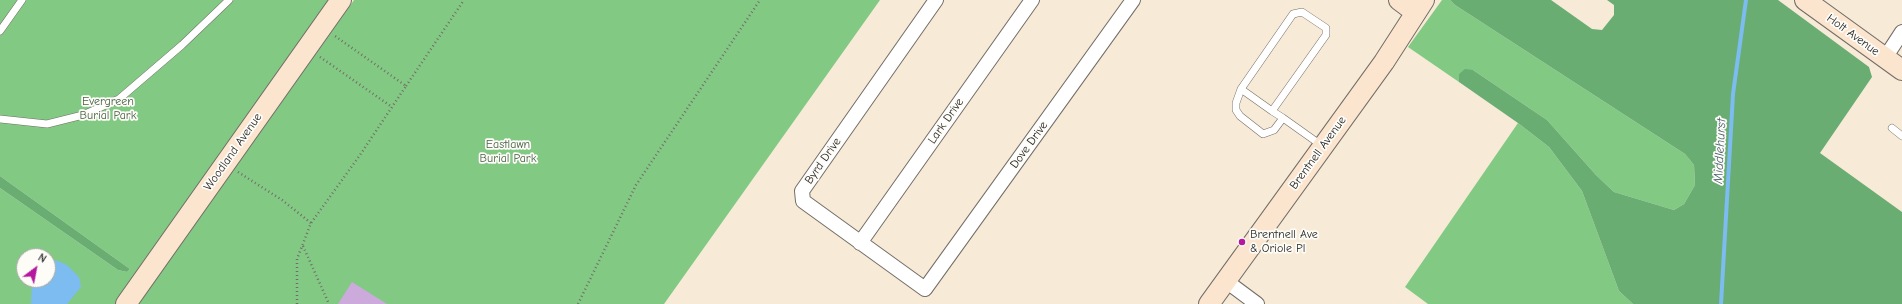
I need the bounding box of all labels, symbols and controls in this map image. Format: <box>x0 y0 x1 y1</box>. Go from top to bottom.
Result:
street label: Holt Avenue <box>1824 11 1882 59</box>
park label: Evergreen Burial Park <box>80 95 136 123</box>
street label: Lark Drive <box>925 95 967 147</box>
street label: Woodland Avenue <box>201 110 265 194</box>
street label: Brentnell Avenue <box>1287 114 1349 192</box>
water label: Middlehurst <box>1710 118 1730 184</box>
street label: Dove Drive <box>1007 119 1051 171</box>
street label: Byrd Drive <box>802 135 844 187</box>
park label: Eastlawn Burial Park <box>480 138 536 166</box>
place label: Brentnell Ave & Oriole Pl <box>1250 228 1318 256</box>
marker: Brentnell Ave & Oriole Pl <box>1237 237 1247 247</box>
north arrow <box>16 248 56 288</box>
text: N <box>36 251 49 266</box>

